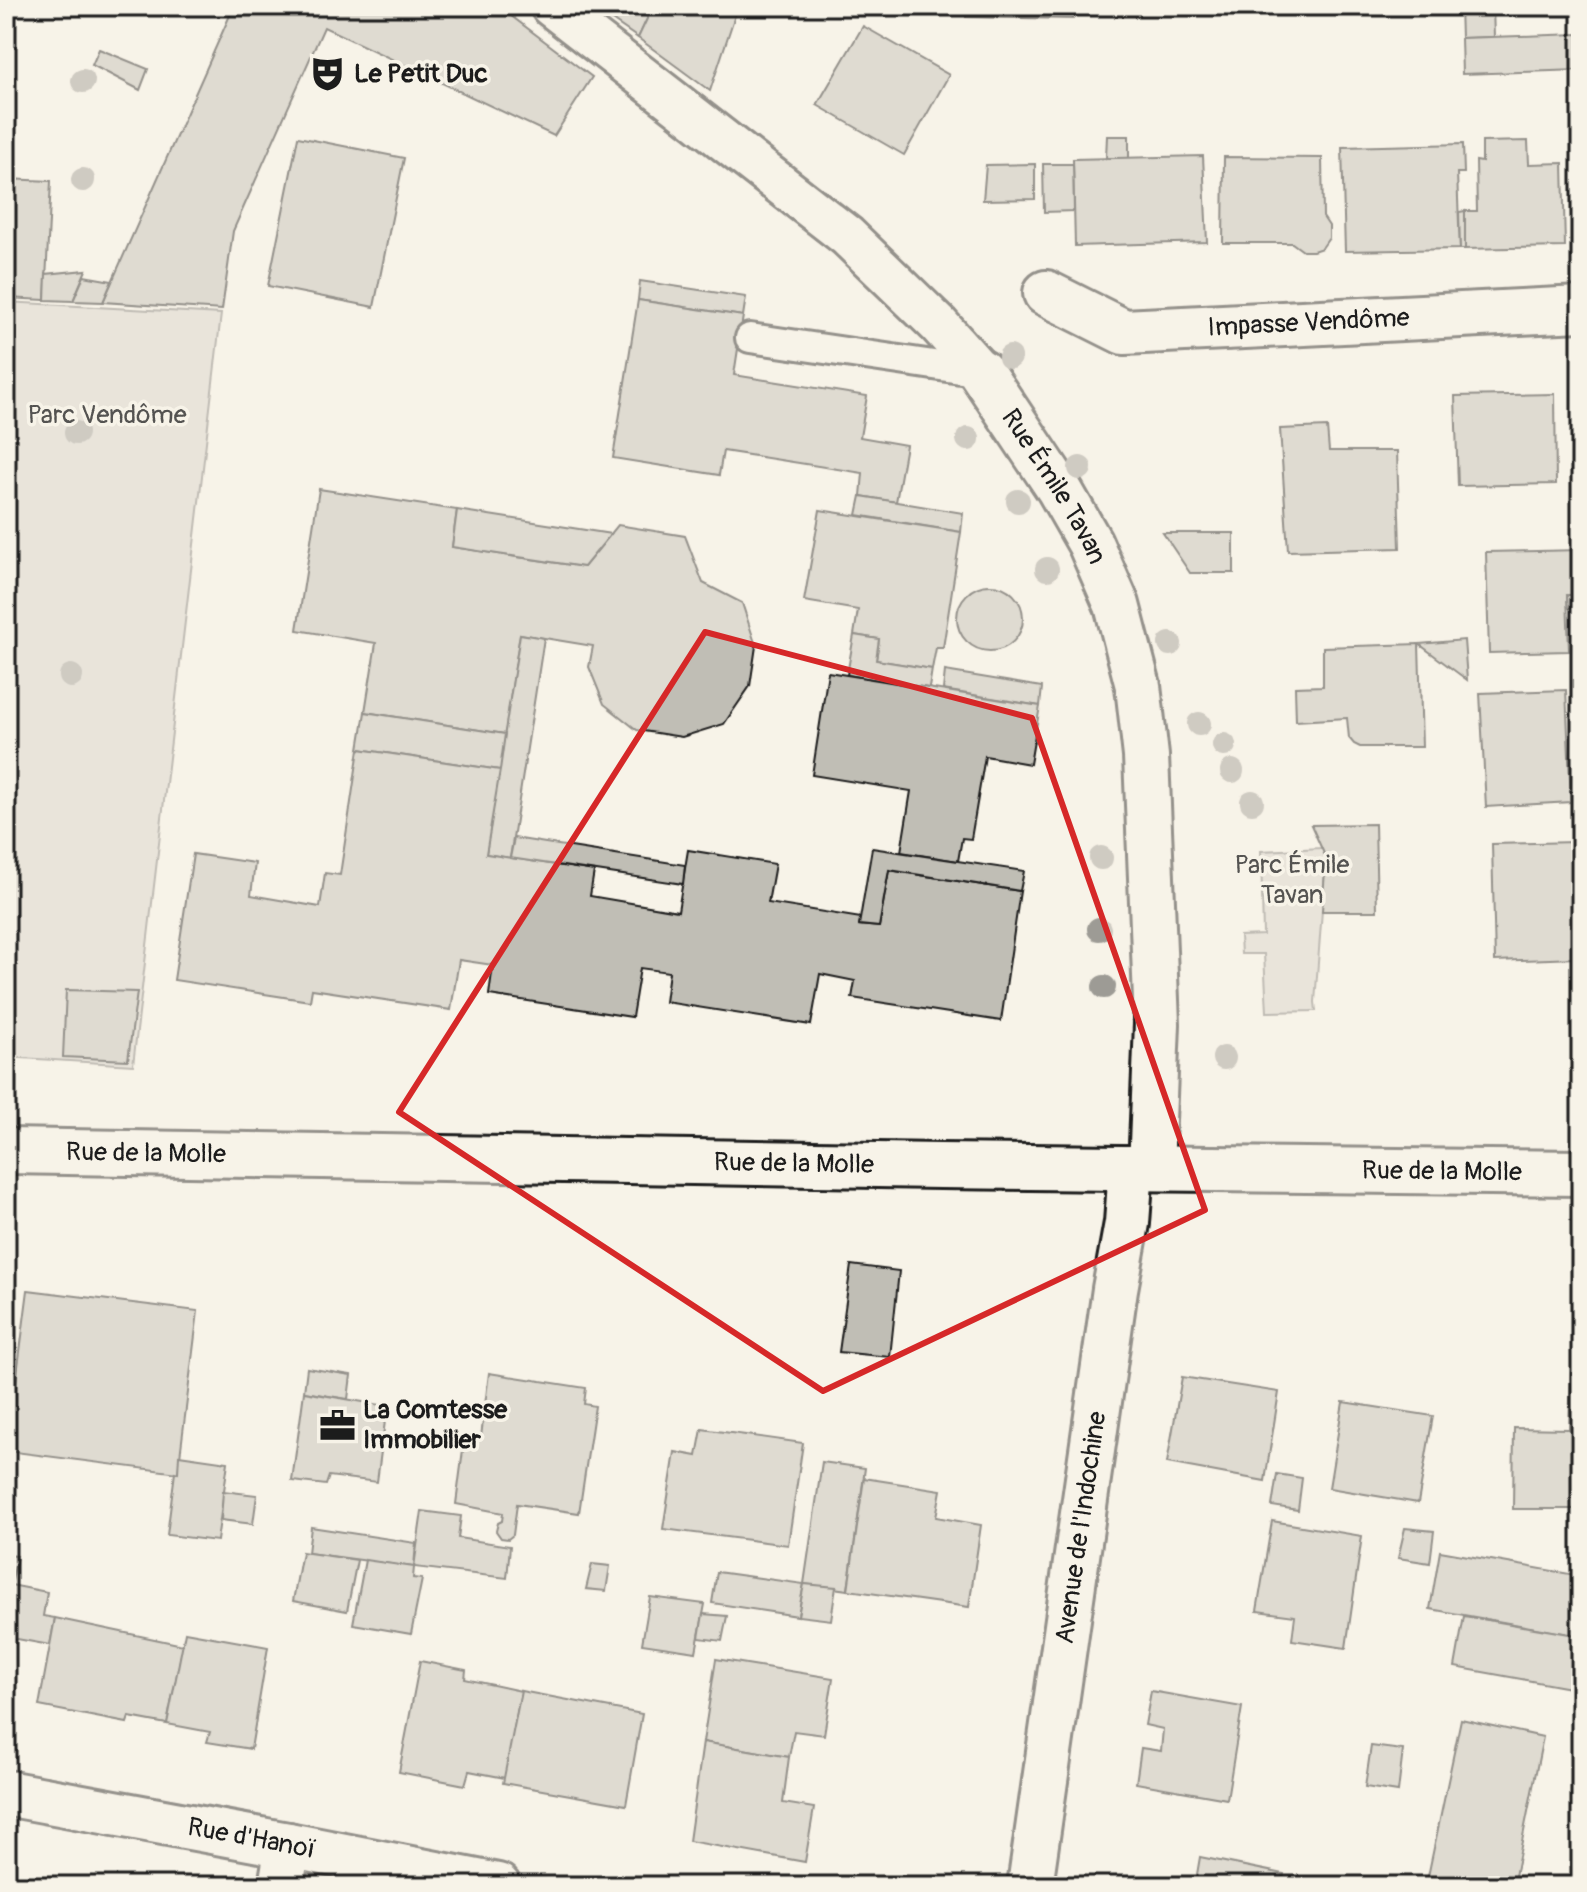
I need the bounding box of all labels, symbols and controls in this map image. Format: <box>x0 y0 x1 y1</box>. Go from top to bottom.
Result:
theatre icon: Le Petit Duc <box>309 55 347 93</box>
place label: Le Petit Duc <box>354 58 488 90</box>
street label: Impasse Vendôme <box>1207 302 1410 344</box>
park label: Parc Vendôme <box>28 399 187 431</box>
street label: Rue Émile Tavan <box>994 403 1113 569</box>
park label: Parc Émile Tavan <box>1235 849 1350 911</box>
street label: Rue de la Molle <box>66 1136 226 1171</box>
street label: Rue de la Molle <box>714 1146 874 1181</box>
street label: Rue de la Molle <box>1362 1155 1522 1188</box>
place label: La Comtesse Immobilier <box>363 1394 508 1456</box>
office icon: La Comtesse Immobilier <box>318 1406 356 1444</box>
street label: Avenue de l'Indochine <box>1049 1409 1113 1646</box>
street label: Rue d'Hanoï <box>185 1811 319 1866</box>

